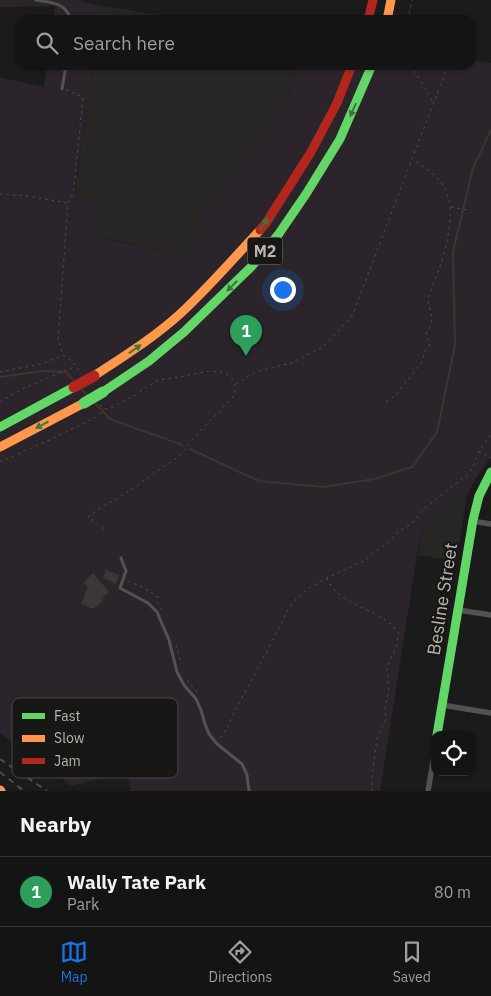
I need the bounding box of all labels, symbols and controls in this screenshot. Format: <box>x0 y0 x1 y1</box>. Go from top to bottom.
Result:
search box <box>15 15 476 70</box>
icon: search <box>33 29 61 57</box>
text: Search here <box>73 31 175 55</box>
one-way arrow <box>349 103 357 117</box>
one-way arrow <box>259 217 269 231</box>
road number: M2 <box>248 238 282 264</box>
your location <box>270 277 296 303</box>
one-way arrow <box>226 280 238 292</box>
pin: 1 <box>230 315 262 356</box>
one-way arrow <box>128 344 142 354</box>
one-way arrow <box>35 421 49 429</box>
street label: Besline Street <box>422 541 462 657</box>
legend <box>12 698 178 778</box>
text: Fast <box>54 707 80 725</box>
text: Slow <box>54 729 85 747</box>
map controls <box>431 731 476 776</box>
button: locate <box>431 731 476 776</box>
text: Jam <box>54 752 81 770</box>
text: Nearby <box>20 810 91 838</box>
text: Wally Tate Park <box>67 870 206 894</box>
text: 1 <box>31 882 41 902</box>
text: 80 m <box>434 882 471 902</box>
text: Park <box>67 894 99 914</box>
tab: Map <box>60 938 88 986</box>
tab: Directions <box>209 938 272 986</box>
tab: Saved <box>393 938 431 986</box>

